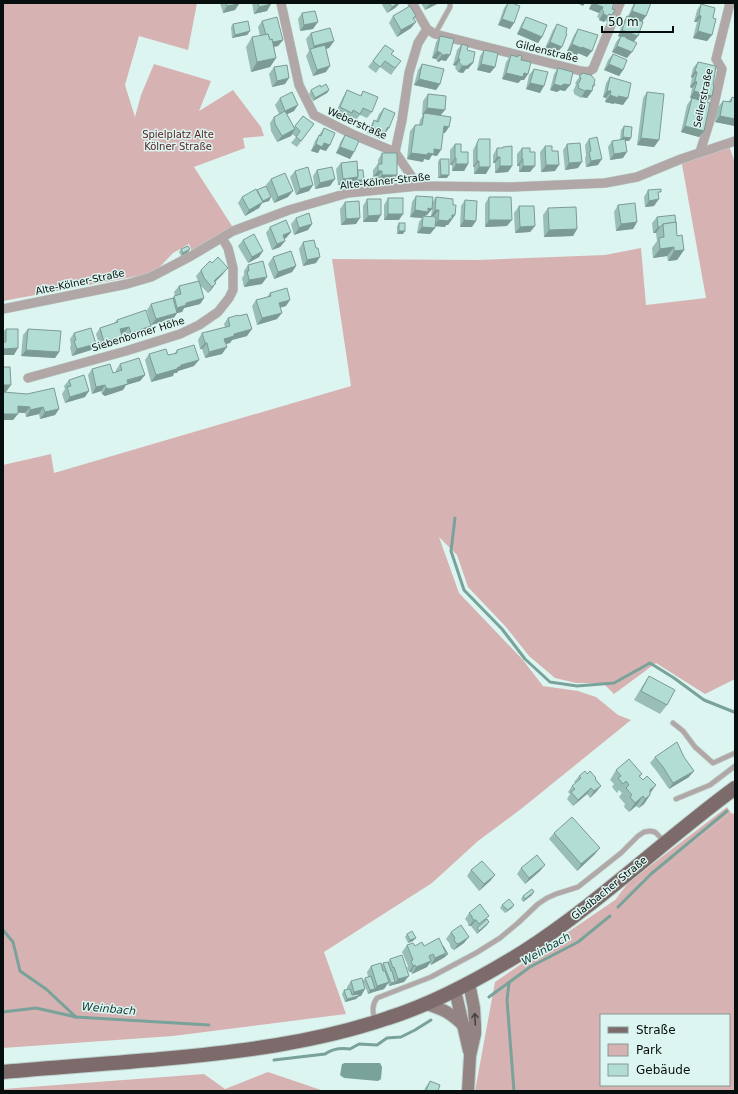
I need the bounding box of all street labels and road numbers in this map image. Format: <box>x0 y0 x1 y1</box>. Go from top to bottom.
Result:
street label: Gildenstraße <box>515 38 579 64</box>
street label: Seilerstraße <box>691 67 715 129</box>
street label: Weberstraße <box>326 105 388 141</box>
street label: Alte-Kölner-Straße <box>339 171 431 191</box>
street label: Alte-Kölner-Straße <box>34 267 126 297</box>
street label: Siebenborner Höhe <box>90 315 186 353</box>
street label: Gladbacher Straße <box>569 854 649 922</box>

